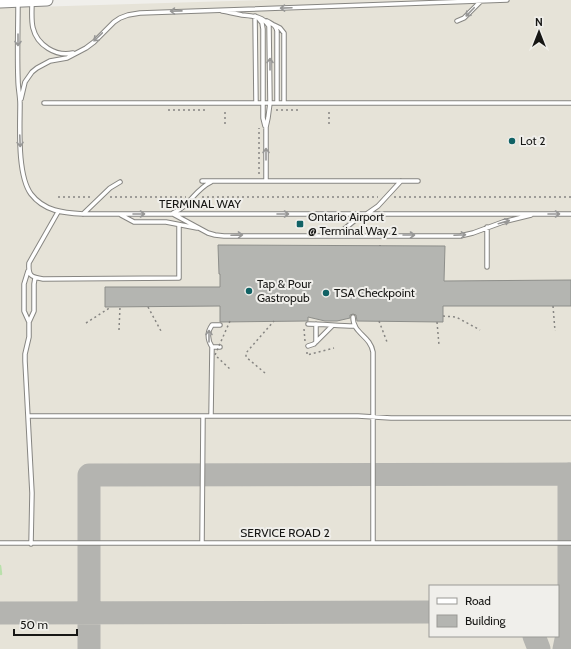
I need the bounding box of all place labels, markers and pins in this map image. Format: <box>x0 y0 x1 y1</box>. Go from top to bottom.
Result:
place label: Lot 2 <box>520 133 545 148</box>
marker: Lot 2 <box>507 136 517 146</box>
place label: Ontario Airport @ Terminal Way 2 <box>308 209 397 238</box>
marker: Ontario Airport @ Terminal Way 2 <box>295 219 305 229</box>
place label: Tap & Pour Gastropub <box>257 276 311 305</box>
place label: TSA Checkpoint <box>334 285 415 300</box>
marker: Tap & Pour Gastropub <box>244 286 254 296</box>
marker: TSA Checkpoint <box>321 288 331 298</box>

